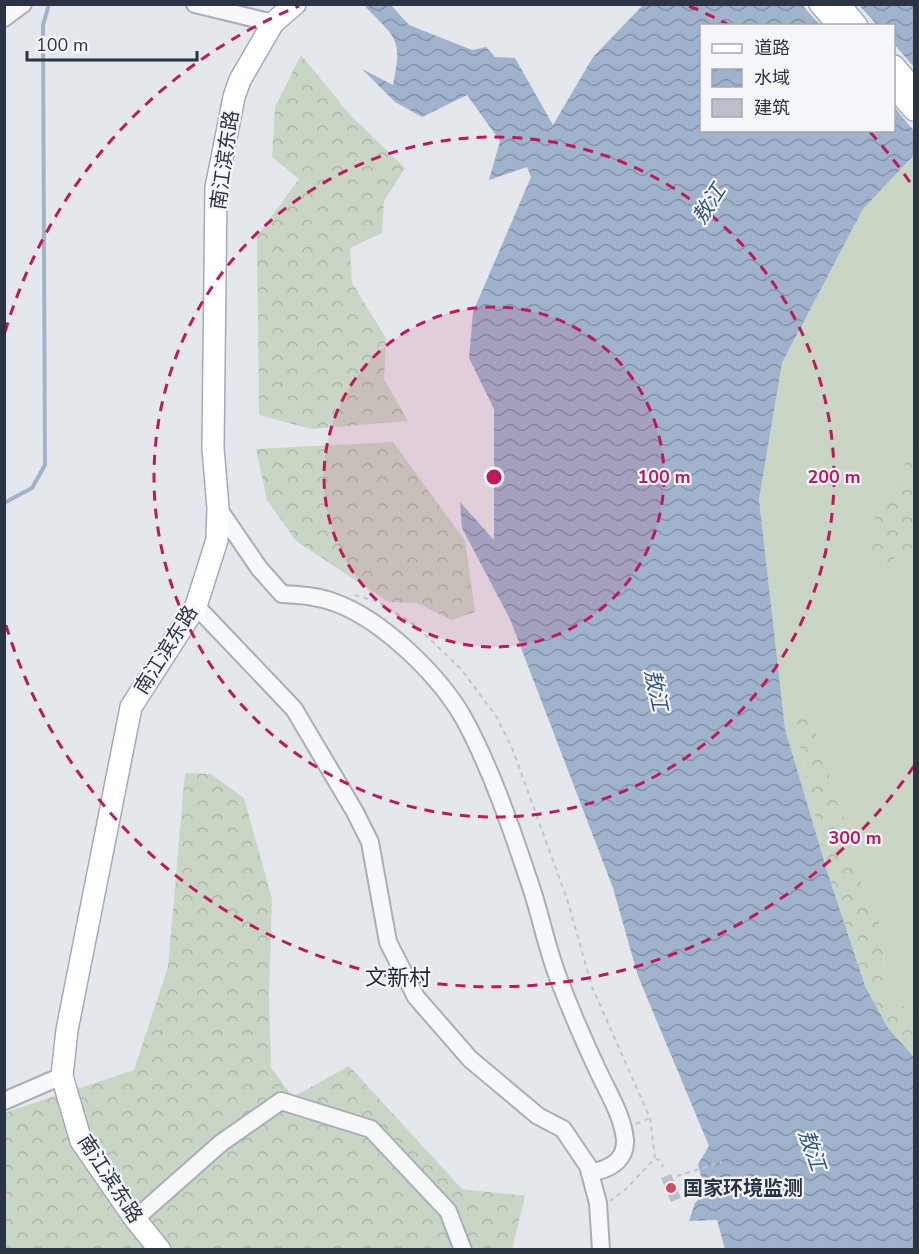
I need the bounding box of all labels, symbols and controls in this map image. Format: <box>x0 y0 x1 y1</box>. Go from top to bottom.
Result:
scale bar <box>27 24 196 62</box>
legend <box>700 24 895 132</box>
text: 100 m <box>36 33 88 57</box>
text: 道路 <box>754 36 790 60</box>
text: 水域 <box>754 66 790 90</box>
text: 建筑 <box>754 96 790 120</box>
street label: 南江滨东路 <box>205 109 245 211</box>
water label: 敖江 <box>686 177 733 229</box>
text: 100 m <box>637 465 691 489</box>
text: 200 m <box>807 465 861 489</box>
centre of rings <box>484 467 504 487</box>
street label: 南江滨东路 <box>128 600 204 700</box>
water label: 敖江 <box>638 667 674 715</box>
text: 300 m <box>828 826 882 850</box>
district label: 文新村 <box>365 963 431 993</box>
water label: 敖江 <box>792 1126 833 1176</box>
street label: 南江滨东路 <box>71 1130 149 1228</box>
place label: 国家环境监测 <box>683 1175 803 1202</box>
marker: 国家环境监测 <box>664 1181 678 1195</box>

